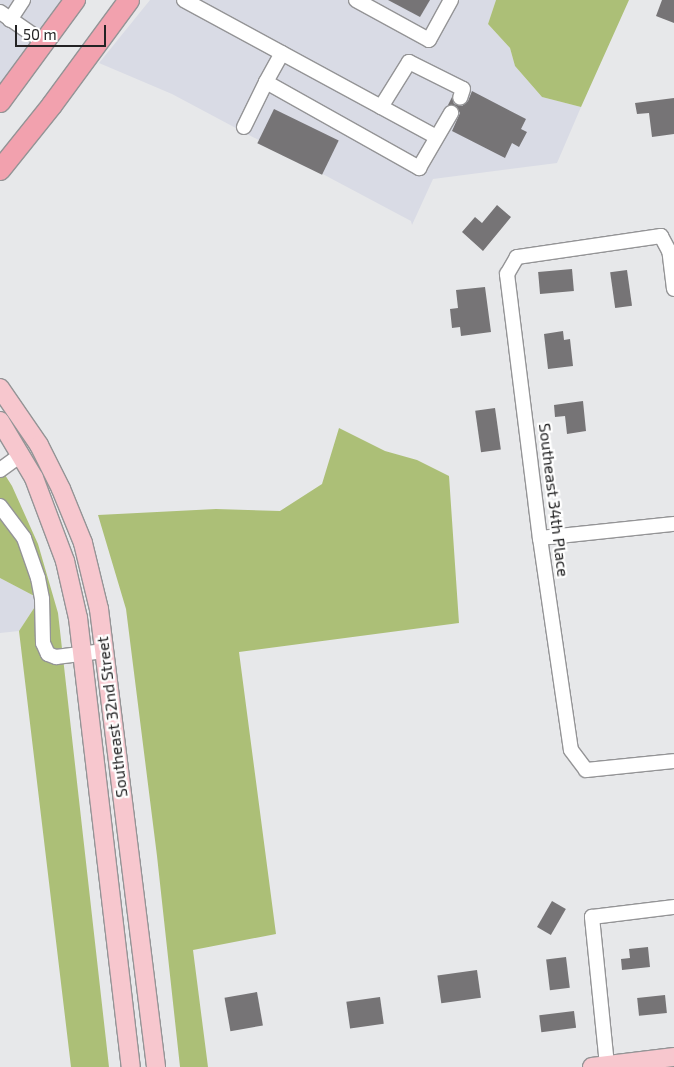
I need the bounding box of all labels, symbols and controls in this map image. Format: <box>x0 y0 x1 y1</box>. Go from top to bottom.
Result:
scale bar <box>18 15 109 47</box>
text: 50 m <box>23 25 57 43</box>
street label: Southeast 34th Place <box>535 422 573 578</box>
street label: Southeast 32nd Street <box>93 635 131 799</box>

